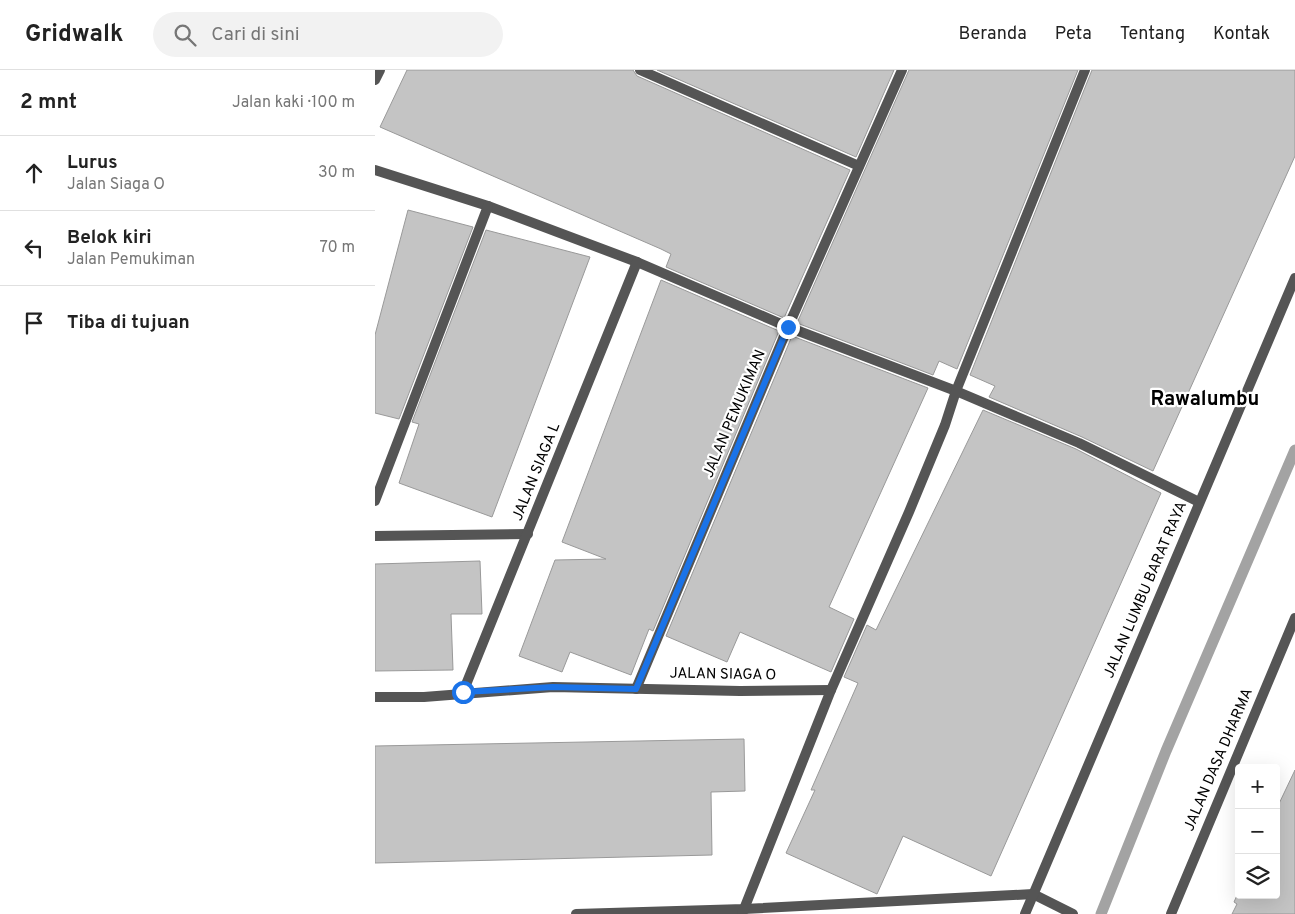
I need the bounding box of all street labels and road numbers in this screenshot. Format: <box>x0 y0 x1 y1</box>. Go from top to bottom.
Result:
street label: JALAN PEMUKIMAN <box>699 347 771 481</box>
street label: JALAN SIAGA L <box>509 420 565 524</box>
street label: JALAN LUMBU BARAT RAYA <box>1100 499 1192 681</box>
street label: JALAN SIAGA O <box>669 665 777 685</box>
street label: JALAN DASA DHARMA <box>1180 686 1258 834</box>

